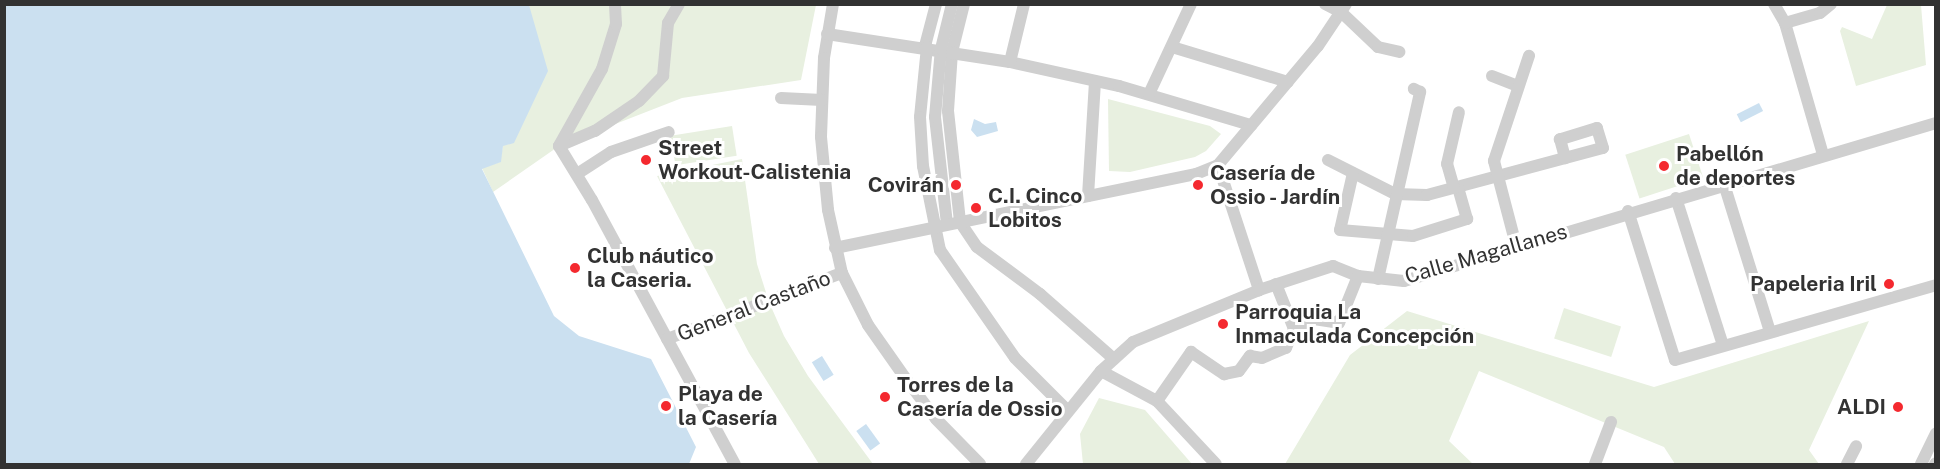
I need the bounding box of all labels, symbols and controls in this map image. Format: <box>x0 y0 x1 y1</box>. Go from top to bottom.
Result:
place label: Street Workout-Calistenia <box>658 135 851 185</box>
place label: Pabellón de deportes <box>1676 141 1795 191</box>
marker: Street Workout-Calistenia <box>639 153 653 167</box>
marker: Pabellón de deportes <box>1657 159 1671 173</box>
place label: Casería de Ossio - Jardín <box>1210 160 1343 210</box>
place label: Covirán <box>868 172 944 198</box>
marker: Covirán <box>949 178 963 192</box>
marker: Casería de Ossio - Jardín <box>1191 178 1205 192</box>
place label: C.I. Cinco Lobitos <box>988 183 1082 233</box>
marker: C.I. Cinco Lobitos <box>969 201 983 215</box>
street label: Calle Magallanes <box>1402 219 1570 289</box>
place label: Club náutico la Caseria. <box>587 243 714 293</box>
marker: Club náutico la Caseria. <box>568 261 582 275</box>
street label: General Castaño <box>674 265 834 347</box>
place label: Papeleria Iril <box>1750 271 1877 297</box>
marker: Papeleria Iril <box>1882 277 1896 291</box>
place label: Parroquia La Inmaculada Concepción <box>1235 299 1474 349</box>
marker: Parroquia La Inmaculada Concepción <box>1216 317 1230 331</box>
place label: Torres de la Casería de Ossio <box>897 372 1063 422</box>
place label: Playa de la Casería <box>678 381 777 431</box>
marker: Torres de la Casería de Ossio <box>878 390 892 404</box>
place label: ALDI <box>1837 394 1886 420</box>
marker: Playa de la Casería <box>659 399 673 413</box>
marker: ALDI <box>1891 400 1905 414</box>

